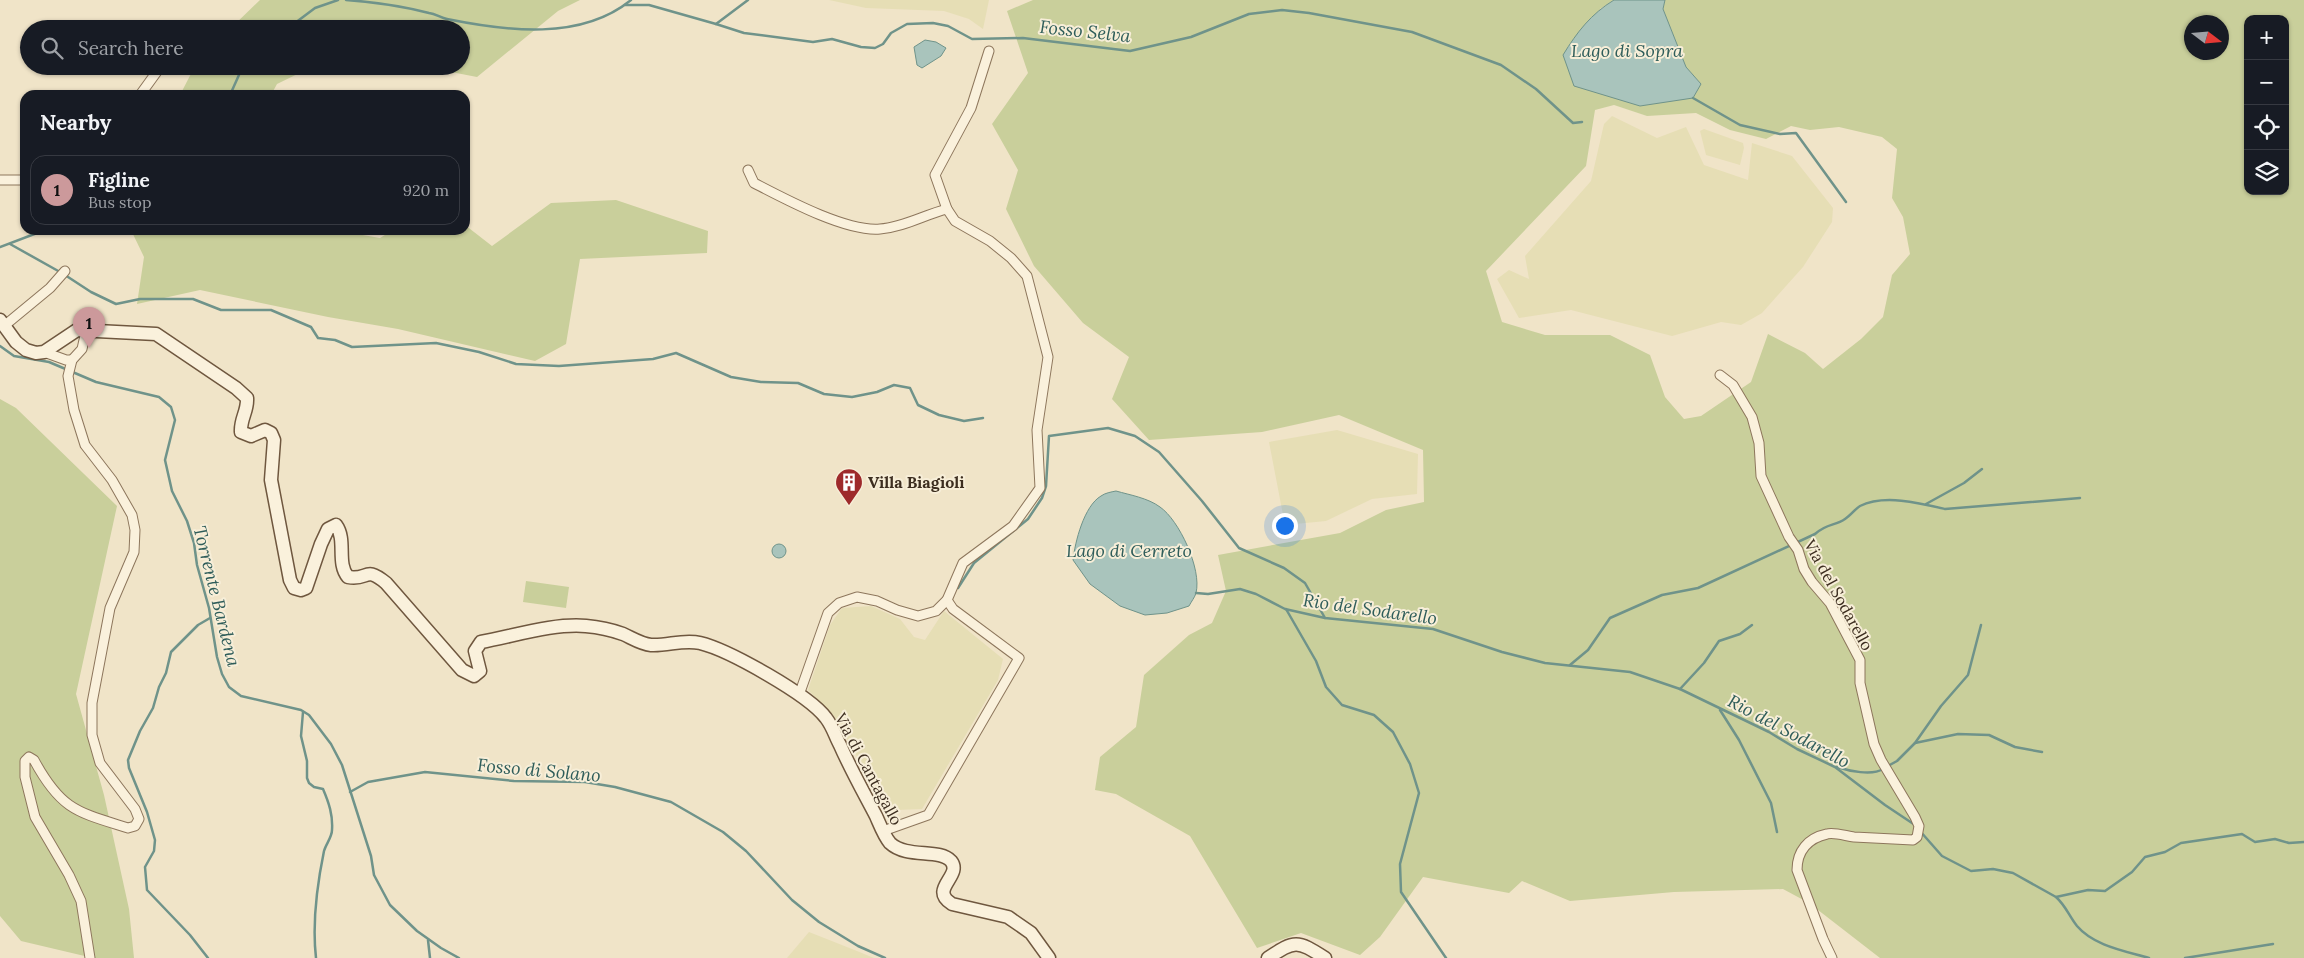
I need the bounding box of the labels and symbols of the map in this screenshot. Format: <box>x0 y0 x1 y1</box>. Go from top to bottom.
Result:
water label: Fosso Selva <box>1038 15 1132 47</box>
north arrow <box>2184 15 2229 60</box>
water label: Lago di Sopra <box>1571 39 1683 62</box>
pin: 1 <box>73 307 105 348</box>
building icon: Villa Biagioli <box>834 467 864 506</box>
place label: Villa Biagioli <box>868 472 964 492</box>
your location <box>1272 513 1298 539</box>
water label: Torrente Bardena <box>188 523 246 669</box>
street label: Via del Sodarello <box>1800 535 1878 654</box>
water label: Lago di Cerreto <box>1066 539 1192 562</box>
water label: Rio del Sodarello <box>1301 588 1439 630</box>
water label: Rio del Sodarello <box>1724 689 1854 773</box>
street label: Via di Cantagallo <box>831 709 907 828</box>
water label: Fosso di Solano <box>476 753 602 787</box>

